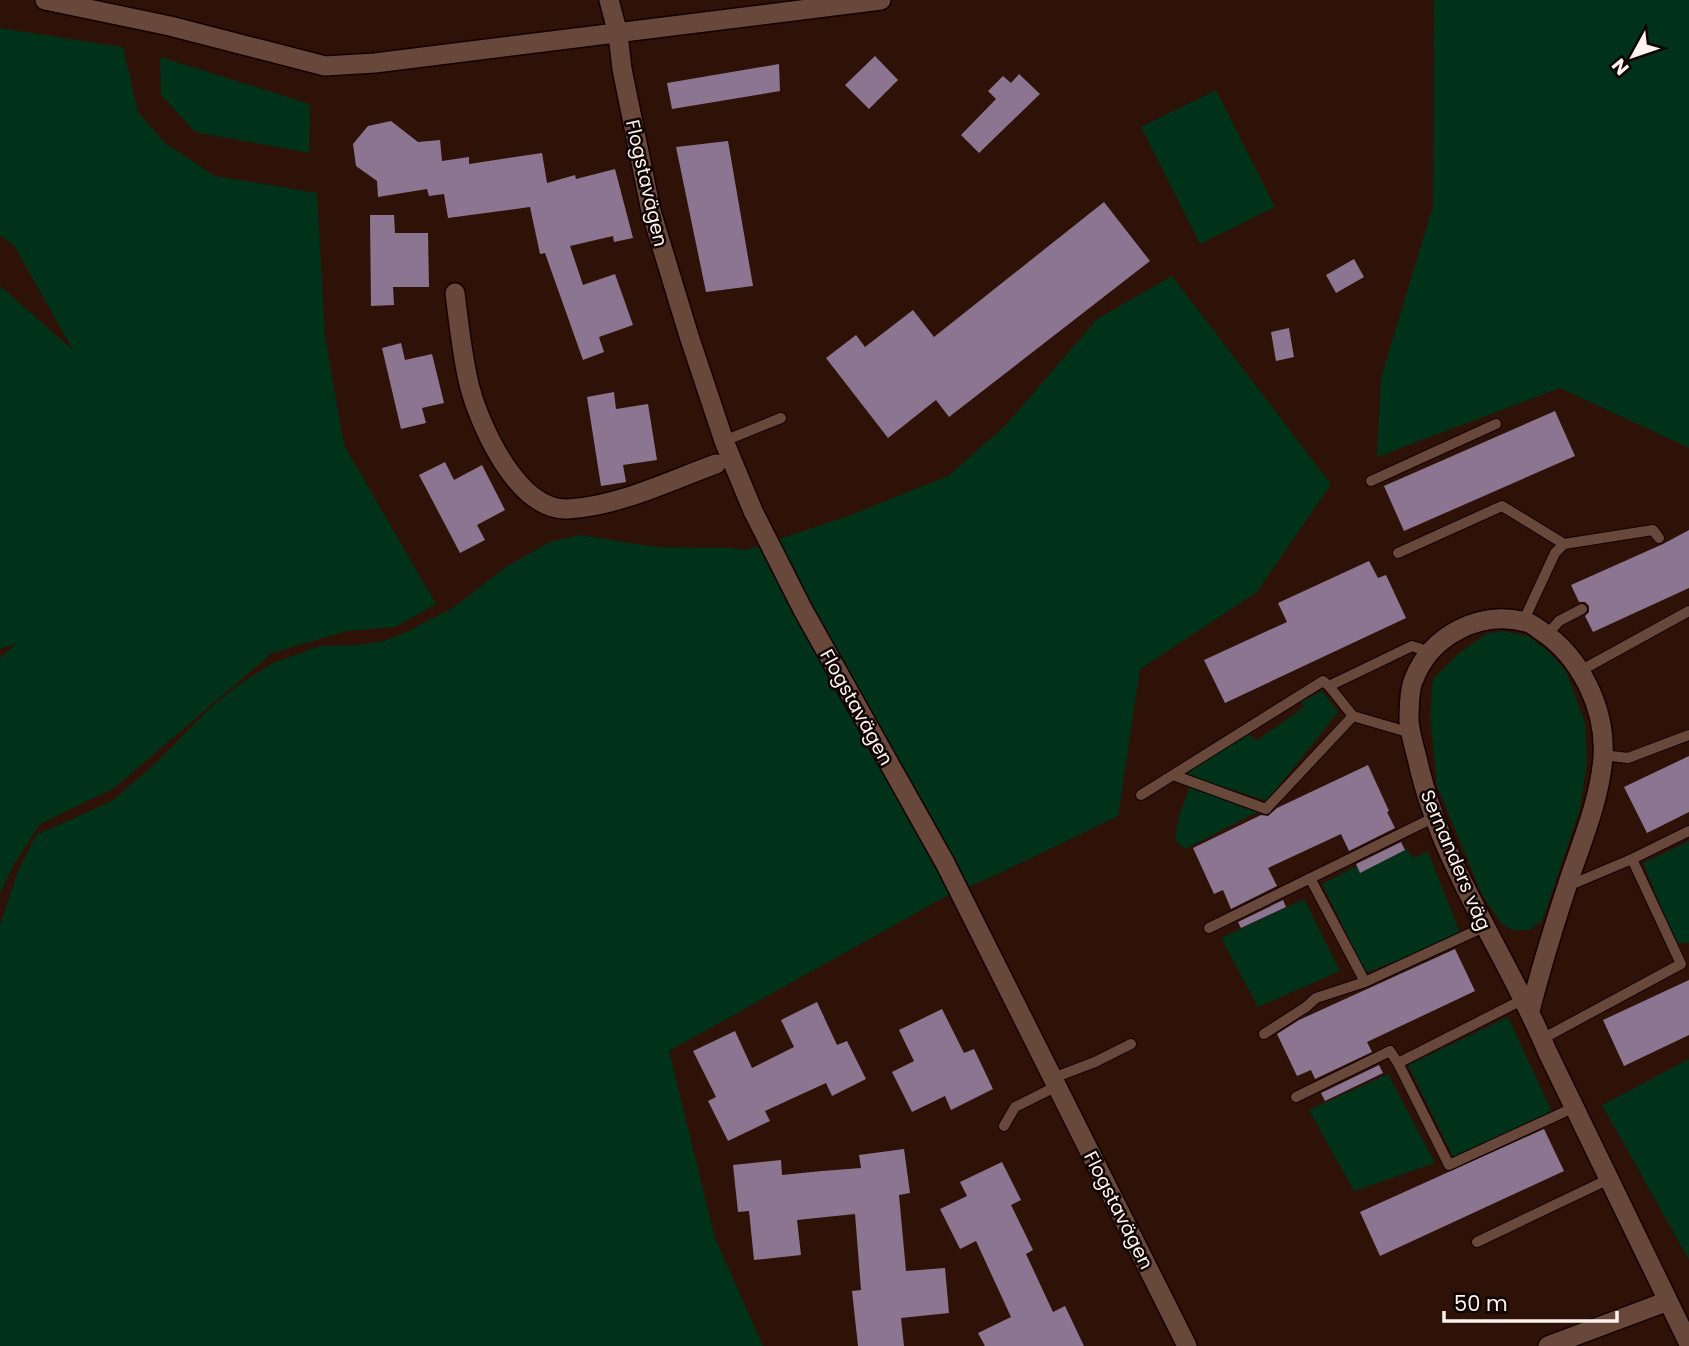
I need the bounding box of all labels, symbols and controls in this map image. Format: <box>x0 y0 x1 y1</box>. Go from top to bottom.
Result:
north arrow <box>1598 21 1668 91</box>
text: N <box>1605 52 1635 81</box>
street label: Flogstavägen <box>619 117 674 249</box>
street label: Flogstavägen <box>813 644 900 770</box>
street label: Sernanders väg <box>1414 786 1497 935</box>
street label: Flogstavägen <box>1077 1147 1160 1274</box>
scale bar <box>1444 1280 1617 1324</box>
text: 50 m <box>1454 1289 1508 1318</box>

